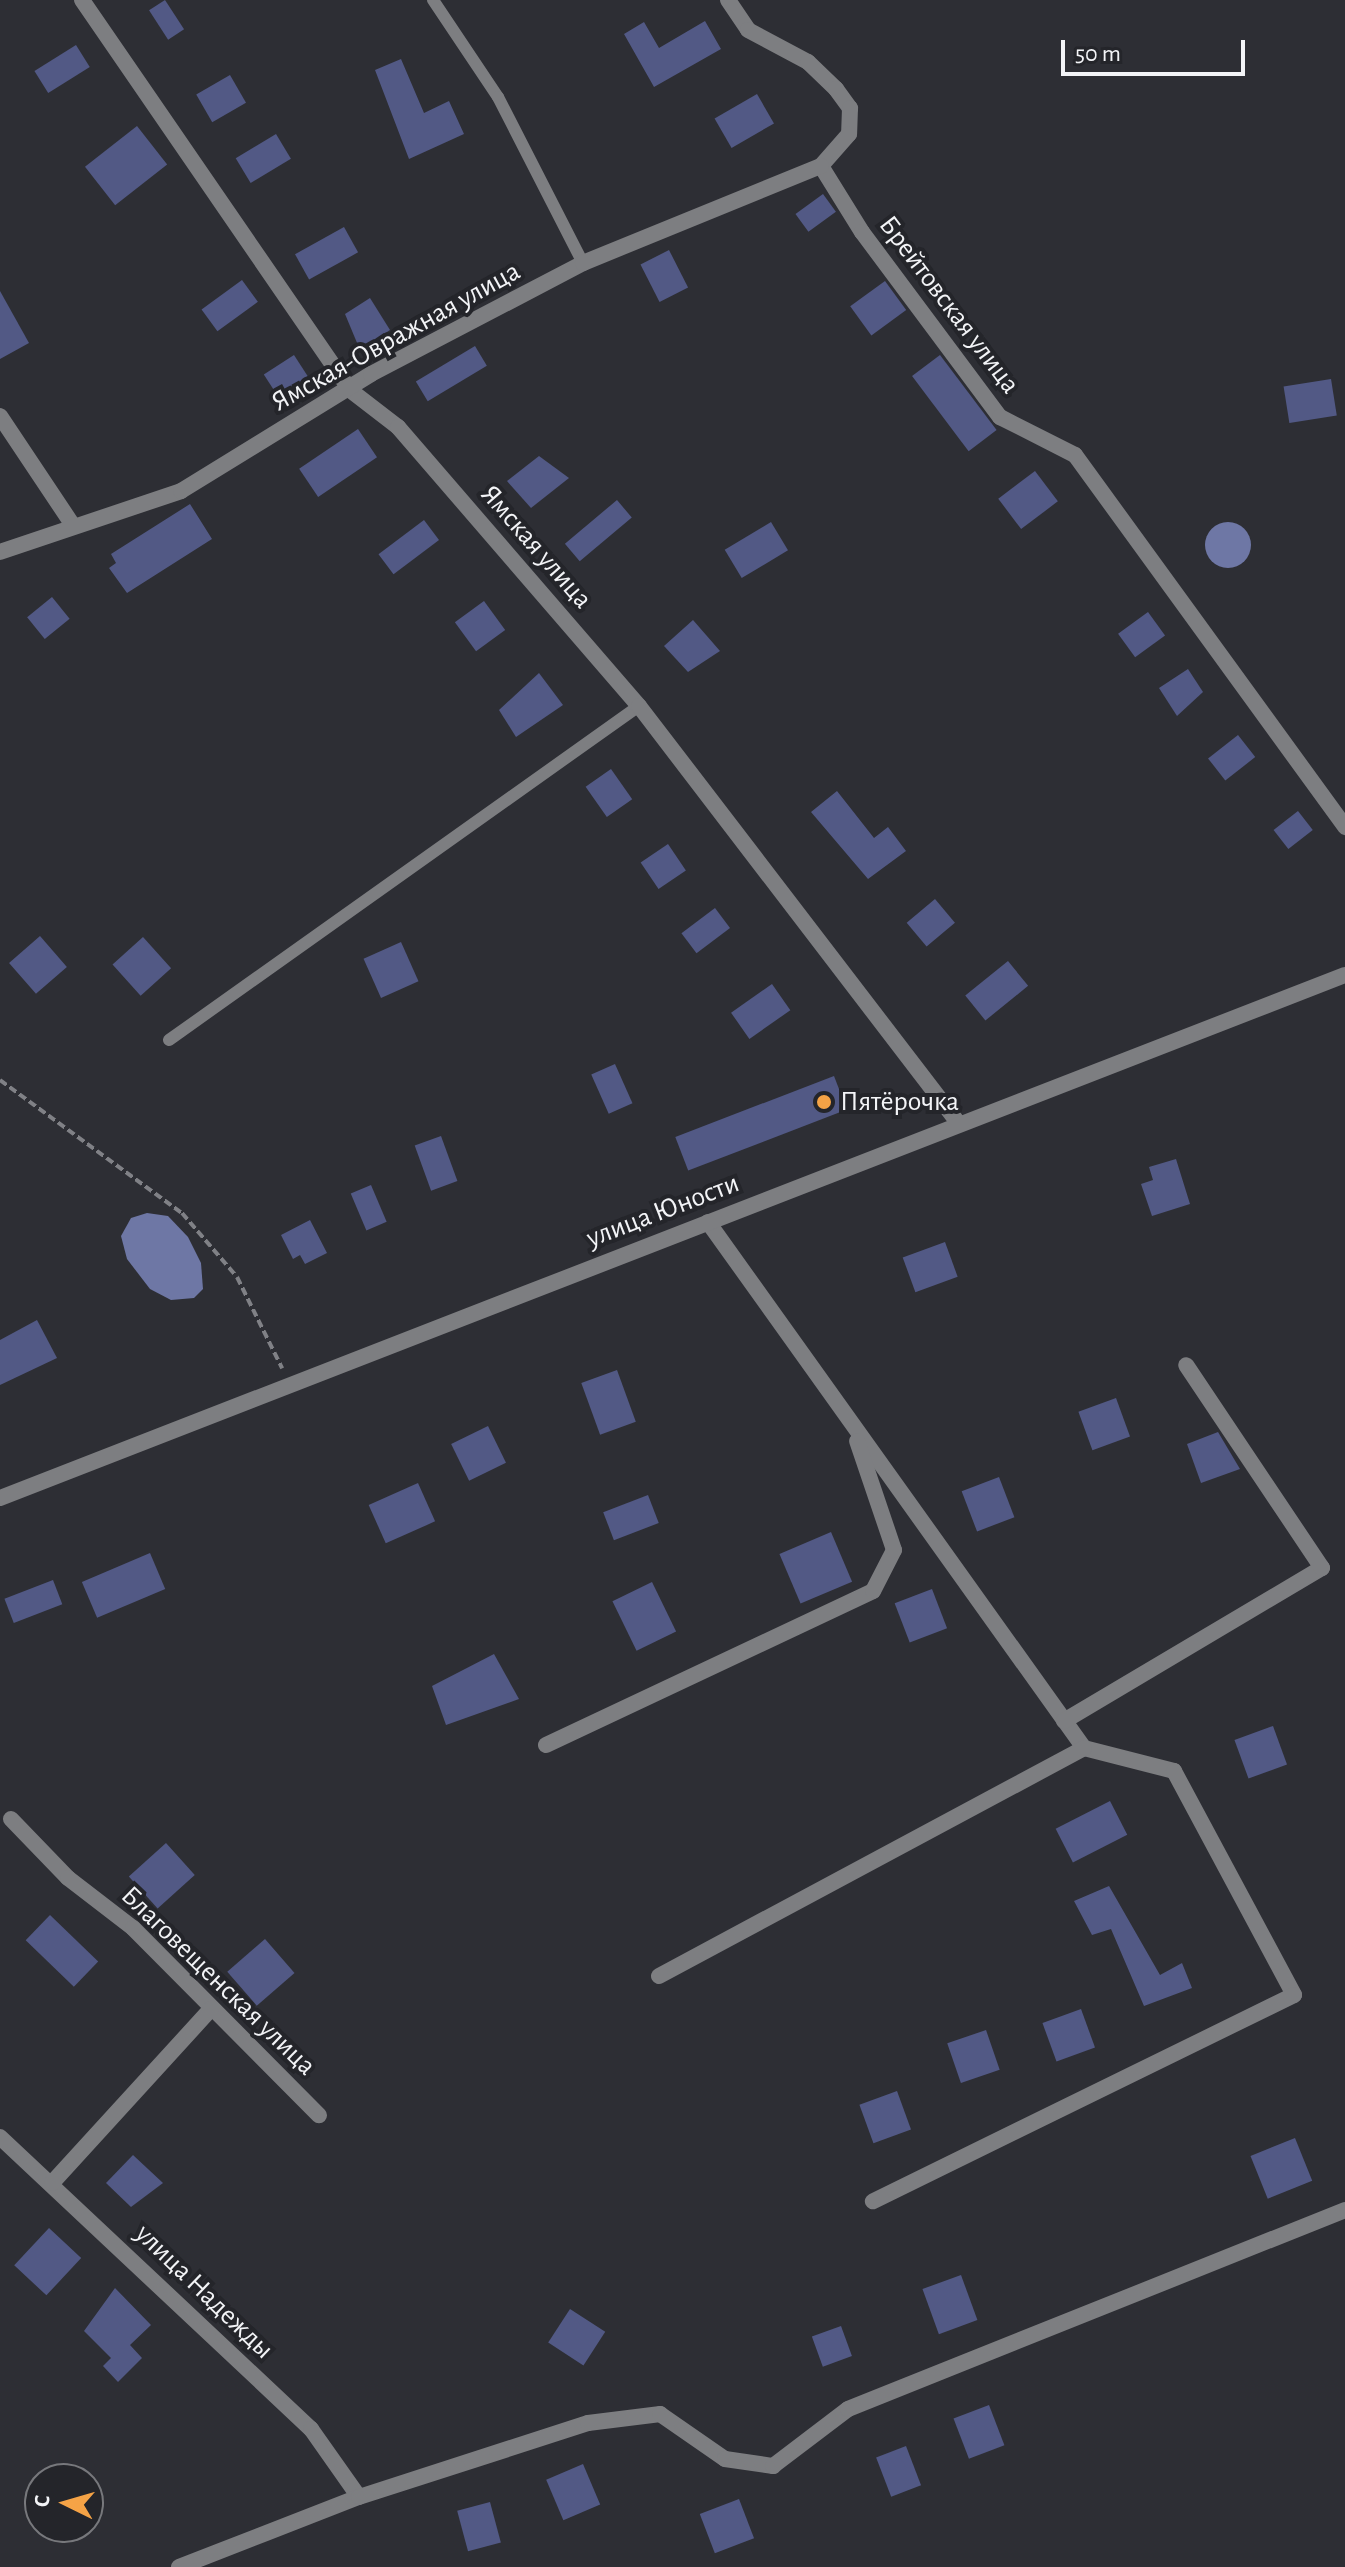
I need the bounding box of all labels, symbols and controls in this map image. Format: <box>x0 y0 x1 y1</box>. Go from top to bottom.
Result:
scale bar <box>1065 24 1249 74</box>
text: 50 m <box>1075 42 1121 66</box>
street label: Брейтовская улица <box>871 210 1027 400</box>
street label: Ямская-Овражная улица <box>266 255 526 419</box>
street label: Ямская улица <box>473 478 599 616</box>
place label: Пятёрочка <box>840 1085 959 1119</box>
marker: Пятёрочка <box>815 1093 833 1111</box>
street label: улица Юности <box>582 1167 744 1255</box>
street label: Благовещенская улица <box>113 1879 323 2083</box>
street label: улица Надежды <box>128 2218 280 2366</box>
north arrow <box>24 2463 104 2543</box>
text: С <box>31 2494 54 2508</box>

